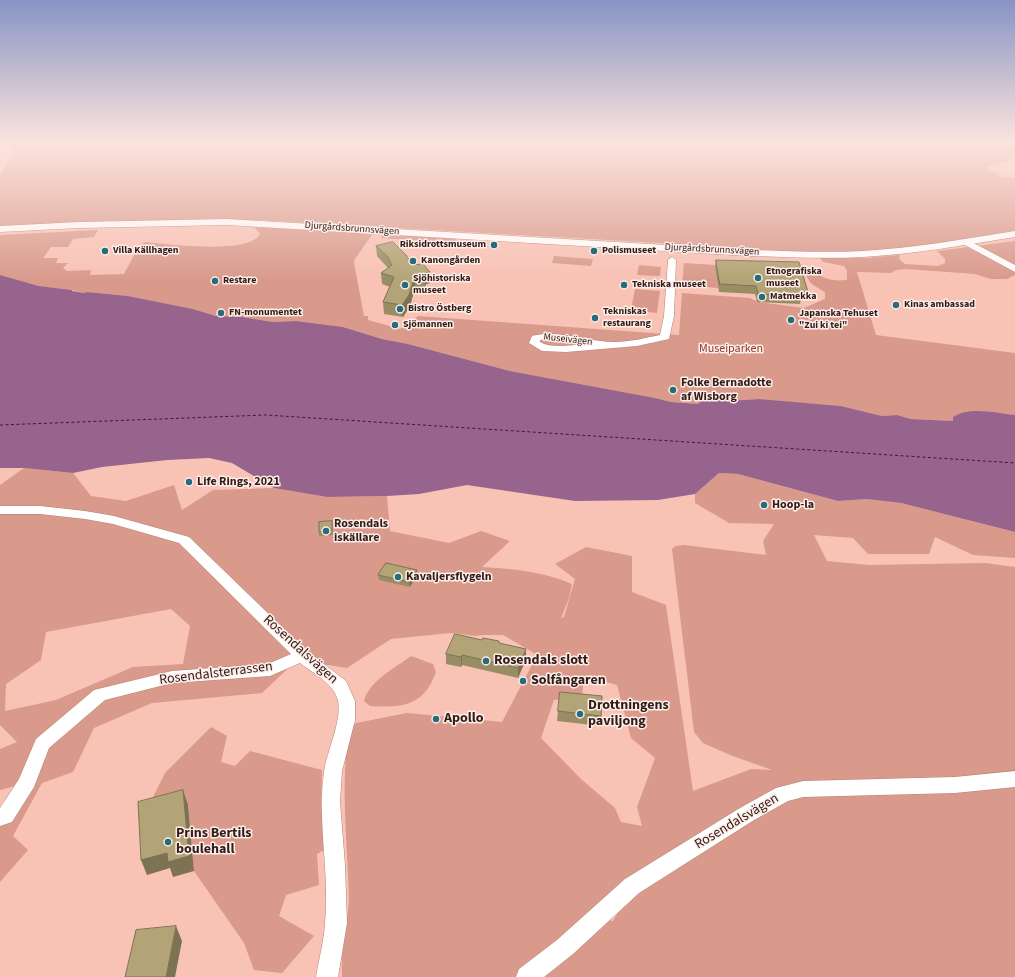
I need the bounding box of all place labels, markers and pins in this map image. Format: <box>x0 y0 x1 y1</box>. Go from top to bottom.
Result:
place label: Riksidrottsmuseum <box>400 239 486 251</box>
marker: Riksidrottsmuseum <box>489 240 499 250</box>
place label: Villa Källhagen <box>113 245 178 257</box>
place label: Polismuseet <box>602 245 656 257</box>
marker: Villa Källhagen <box>100 246 110 256</box>
marker: Polismuseet <box>589 246 599 256</box>
place label: Kanongården <box>421 255 480 267</box>
marker: Kanongården <box>408 256 418 266</box>
place label: Etnografiska museet <box>766 266 822 290</box>
place label: Sjöhistoriska museet <box>413 273 471 296</box>
marker: Etnografiska museet <box>753 273 763 283</box>
place label: Restare <box>223 275 256 287</box>
marker: Restare <box>210 276 220 286</box>
place label: Tekniska museet <box>632 279 706 291</box>
marker: Sjöhistoriska museet <box>400 280 410 290</box>
marker: Tekniska museet <box>619 280 629 290</box>
place label: Matmekka <box>770 291 816 303</box>
marker: Matmekka <box>757 292 767 302</box>
place label: Kinas ambassad <box>904 299 975 311</box>
marker: Kinas ambassad <box>891 300 901 310</box>
place label: Bistro Östberg <box>408 303 471 315</box>
marker: Bistro Östberg <box>395 304 405 314</box>
place label: Tekniskas restaurang <box>603 306 651 330</box>
place label: FN-monumentet <box>229 307 302 319</box>
marker: FN-monumentet <box>216 308 226 318</box>
place label: Japanska Tehuset "Zui ki tei" <box>799 308 878 332</box>
marker: Tekniskas restaurang <box>590 313 600 323</box>
marker: Japanska Tehuset "Zui ki tei" <box>786 315 796 325</box>
place label: Sjömannen <box>403 319 453 331</box>
marker: Sjömannen <box>390 320 400 330</box>
place label: Folke Bernadotte af Wisborg <box>681 376 772 404</box>
marker: Folke Bernadotte af Wisborg <box>668 385 678 395</box>
place label: Life Rings, 2021 <box>197 475 280 489</box>
marker: Life Rings, 2021 <box>184 477 194 487</box>
place label: Hoop-la <box>772 498 814 512</box>
marker: Hoop-la <box>759 500 769 510</box>
place label: Rosendals iskällare <box>334 517 388 545</box>
marker: Rosendals iskällare <box>321 526 331 536</box>
place label: Kavaljersflygeln <box>406 570 492 584</box>
marker: Kavaljersflygeln <box>393 572 403 582</box>
place label: Rosendals slott <box>494 653 588 669</box>
marker: Rosendals slott <box>481 656 491 666</box>
place label: Solfångaren <box>531 673 606 689</box>
marker: Solfångaren <box>518 676 528 686</box>
place label: Drottningens paviljong <box>588 698 669 730</box>
marker: Drottningens paviljong <box>575 709 585 719</box>
place label: Apollo <box>444 711 484 727</box>
marker: Apollo <box>431 714 441 724</box>
place label: Prins Bertils boulehall <box>176 826 252 858</box>
marker: Prins Bertils boulehall <box>163 837 173 847</box>

